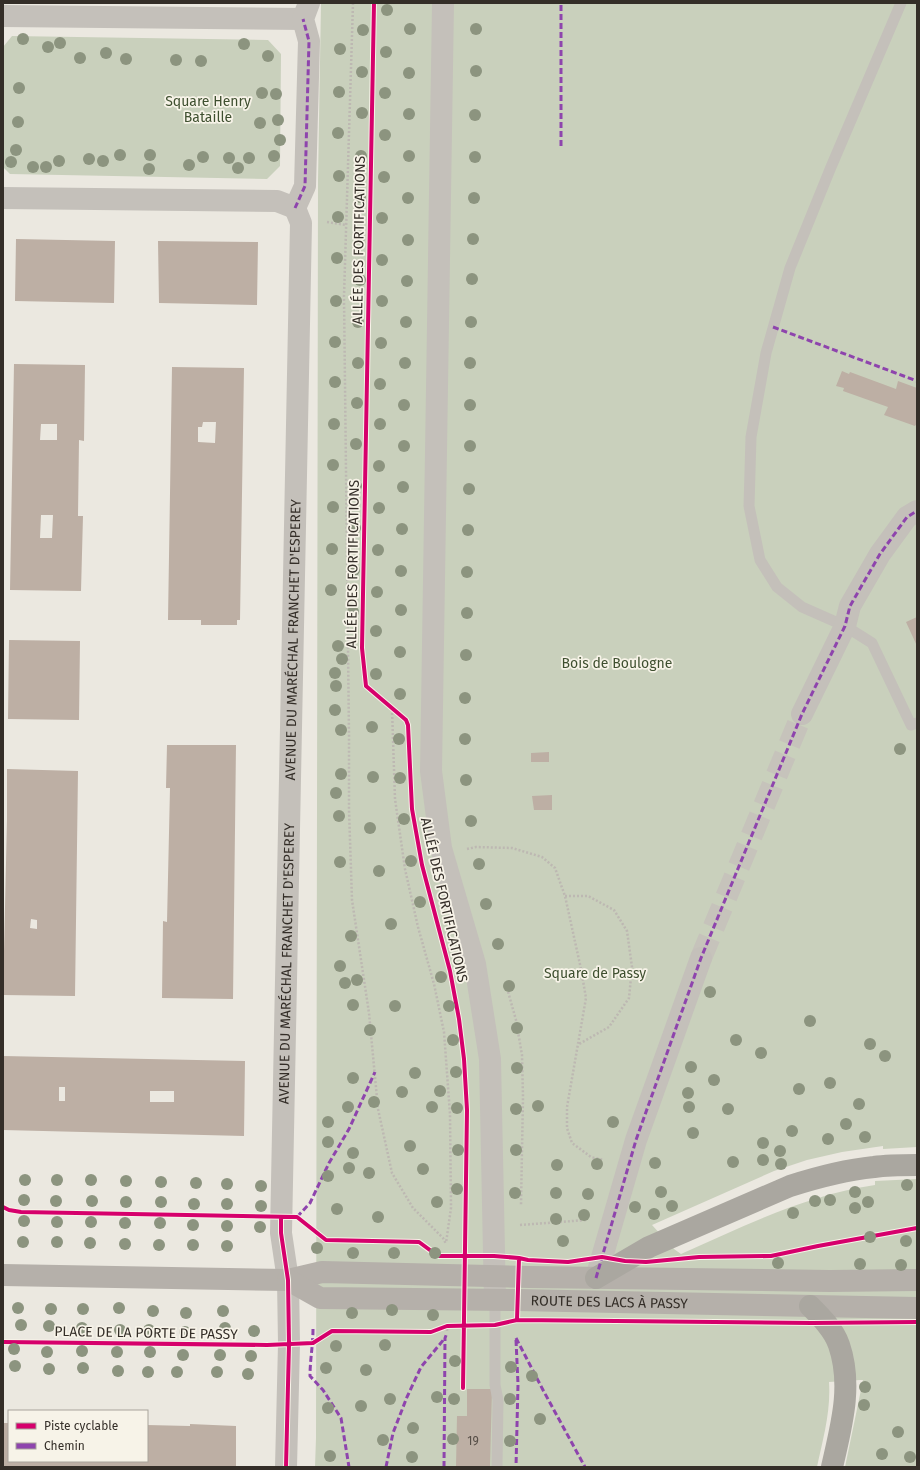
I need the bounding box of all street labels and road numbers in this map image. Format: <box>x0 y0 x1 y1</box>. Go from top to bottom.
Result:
street label: ALLÉE DES FORTIFICATIONS <box>348 155 369 324</box>
street label: ALLÉE DES FORTIFICATIONS <box>342 479 363 648</box>
street label: AVENUE DU MARÉCHAL FRANCHET D'ESPEREY <box>281 499 304 780</box>
street label: ALLÉE DES FORTIFICATIONS <box>417 816 472 984</box>
street label: AVENUE DU MARÉCHAL FRANCHET D'ESPEREY <box>275 823 298 1104</box>
street label: ROUTE DES LACS À PASSY <box>531 1292 688 1312</box>
street label: PLACE DE LA PORTE DE PASSY <box>54 1323 238 1343</box>

